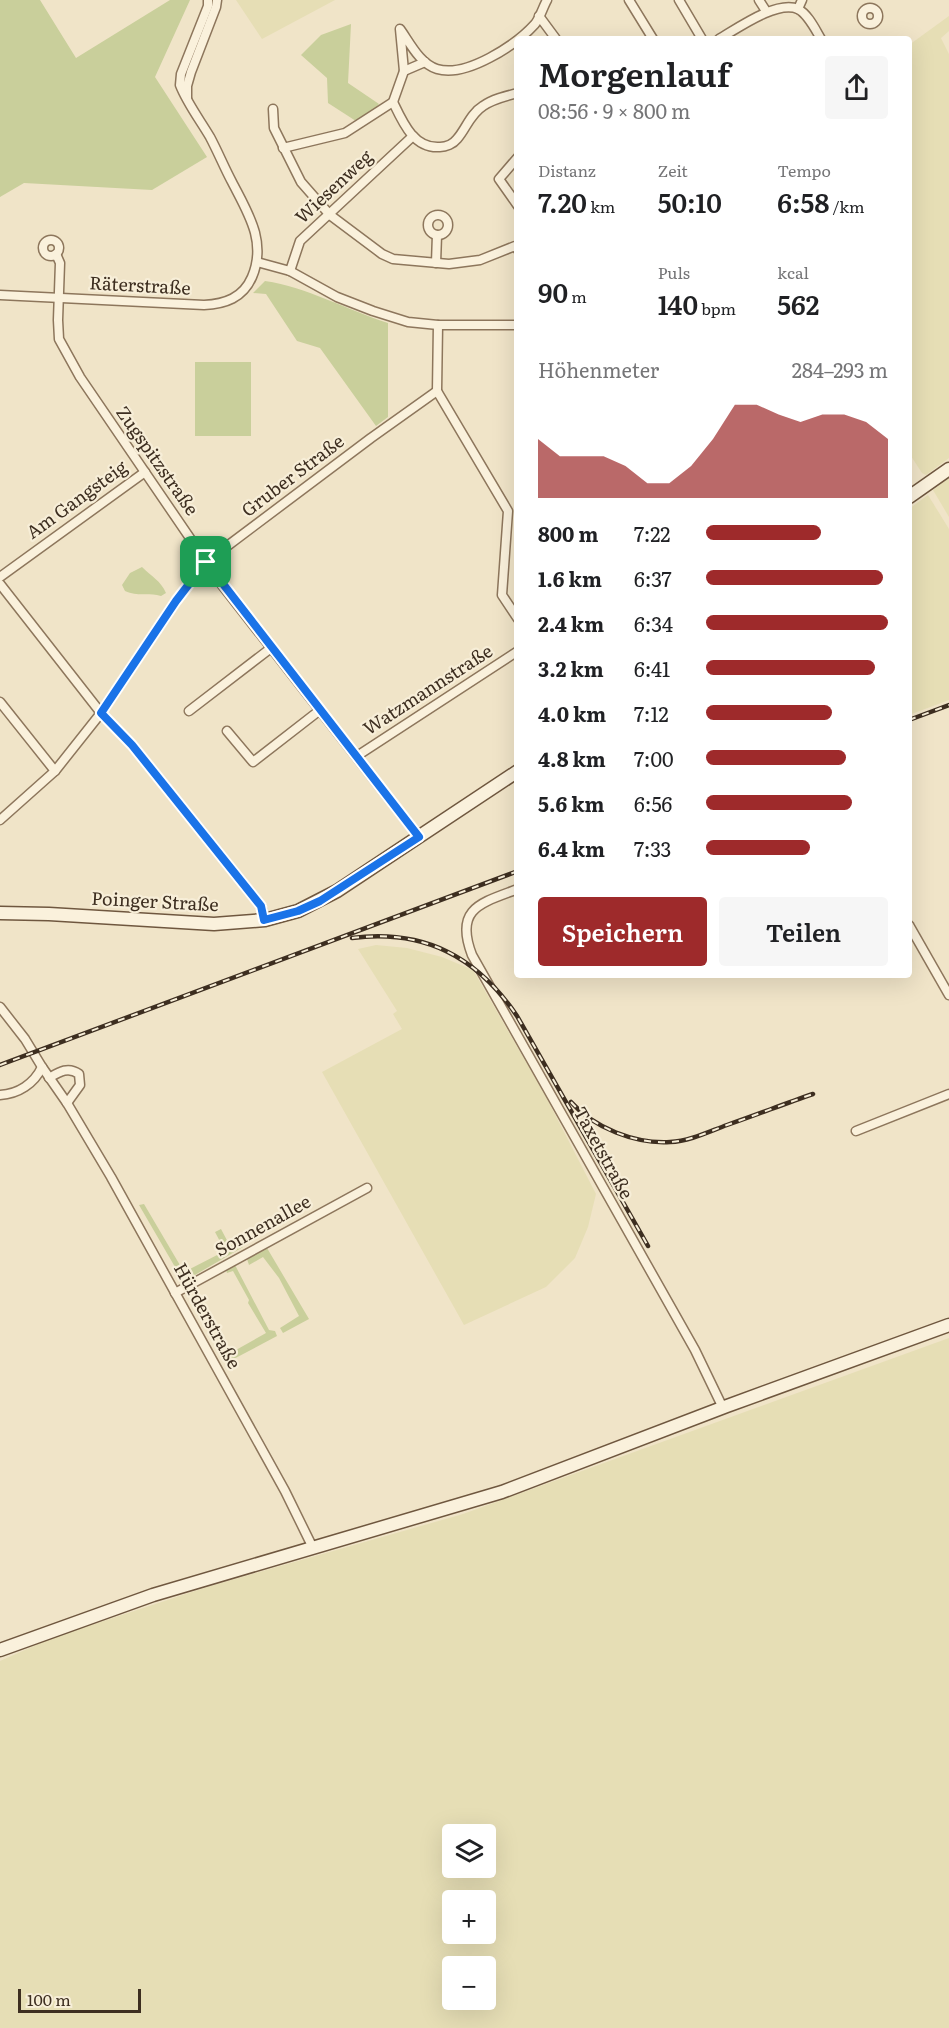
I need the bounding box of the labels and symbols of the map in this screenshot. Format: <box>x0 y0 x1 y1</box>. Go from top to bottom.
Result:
street label: Wiesenweg <box>288 142 379 229</box>
street label: Räterstraße <box>89 268 191 301</box>
street label: Zugspitzstraße <box>110 400 206 520</box>
street label: Gruber Straße <box>235 427 349 522</box>
street label: Am Gangsteig <box>20 452 133 545</box>
pin <box>180 536 231 587</box>
street label: Watzmannstraße <box>357 637 497 741</box>
street label: Poinger Straße <box>91 884 219 917</box>
street label: Taxetstraße <box>568 1101 641 1204</box>
street label: Sonnenallee <box>209 1187 315 1262</box>
street label: Hürderstraße <box>168 1257 249 1373</box>
scale bar <box>18 1986 141 2014</box>

